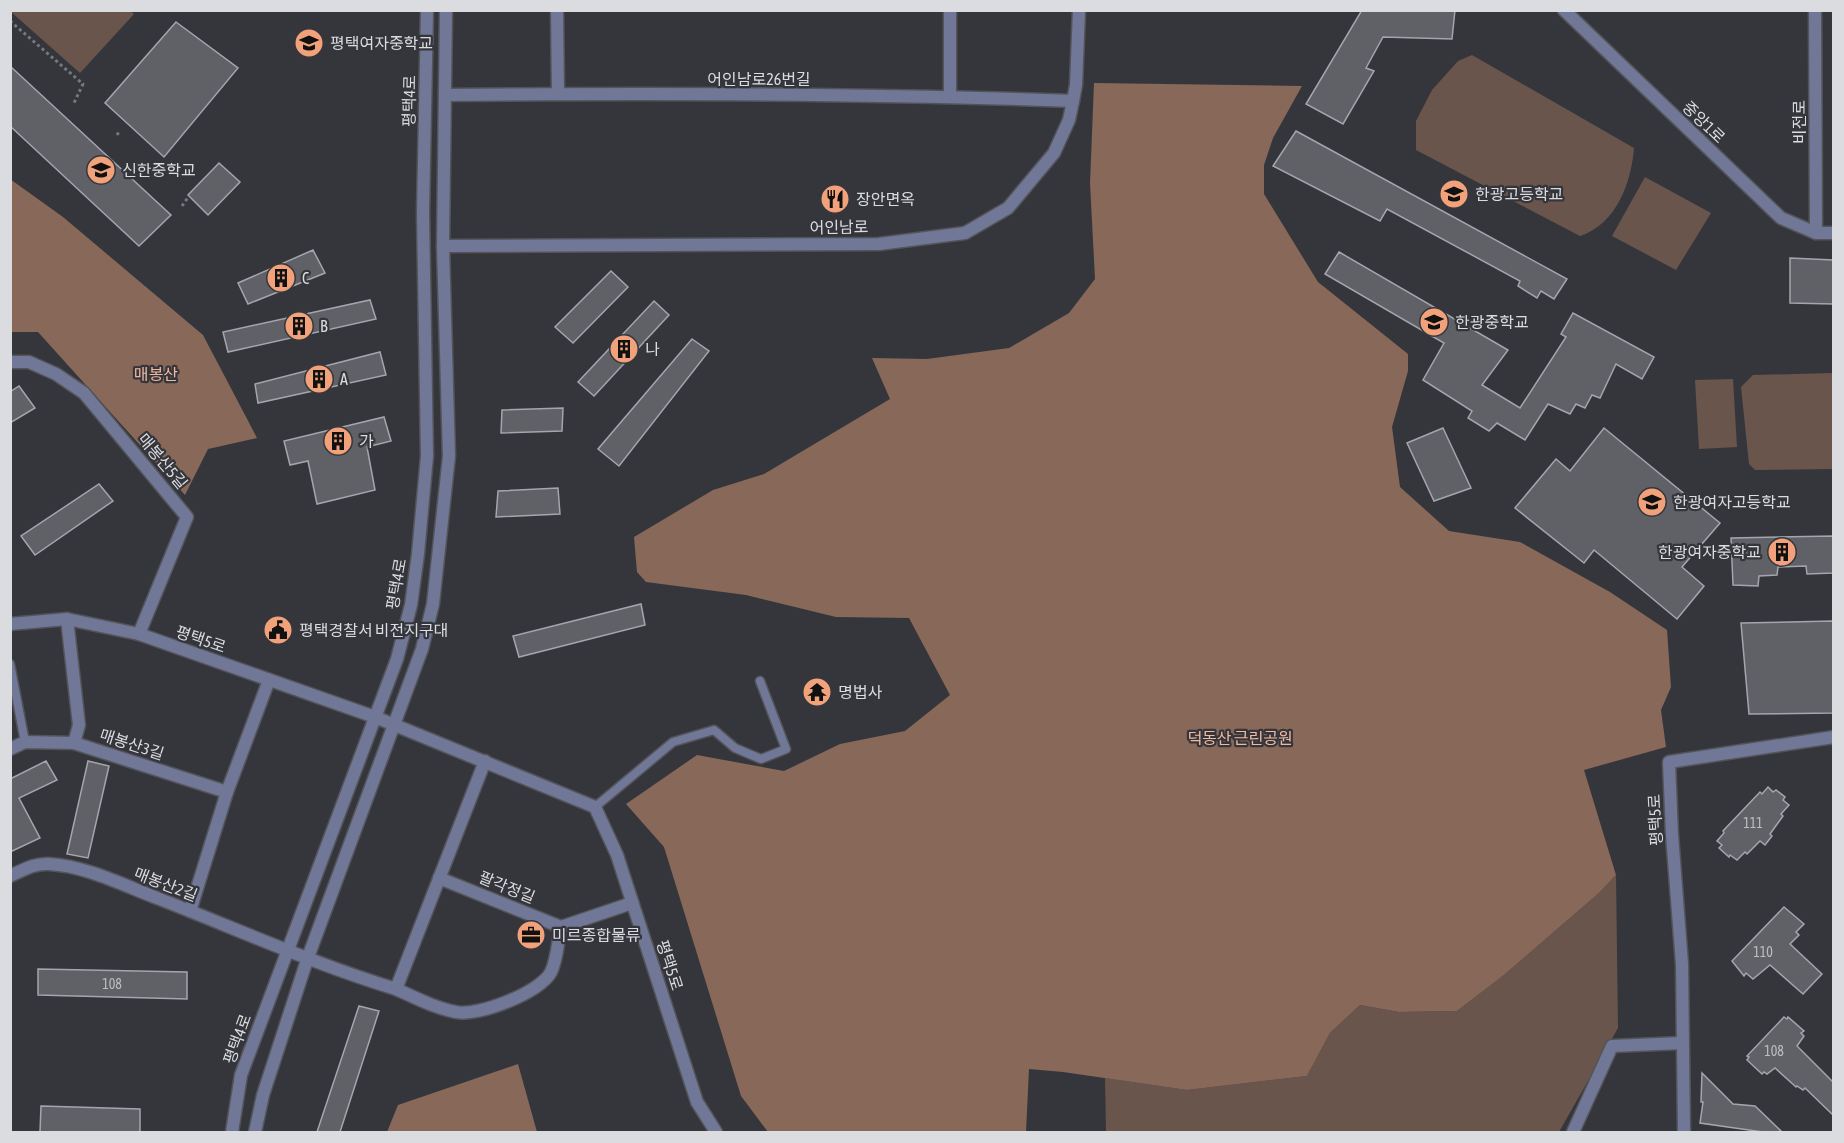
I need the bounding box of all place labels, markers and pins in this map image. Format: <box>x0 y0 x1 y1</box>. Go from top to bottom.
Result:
school or university icon: 평택여자중학교 <box>293 27 325 59</box>
place label: 평택여자중학교 <box>330 34 433 52</box>
school or university icon: 신한중학교 <box>85 154 117 186</box>
place label: 신한중학교 <box>122 161 196 179</box>
school or university icon: 한광고등학교 <box>1438 178 1470 210</box>
restaurant icon: 장안면옥 <box>819 183 851 215</box>
place label: 한광고등학교 <box>1475 185 1563 203</box>
place label: 장안면옥 <box>856 190 915 208</box>
building icon: C <box>265 262 297 294</box>
place label: C <box>302 269 309 287</box>
school or university icon: 한광중학교 <box>1418 306 1450 338</box>
building icon: B <box>283 310 315 342</box>
place label: 한광중학교 <box>1455 313 1529 331</box>
place label: B <box>320 317 328 335</box>
building icon: 나 <box>608 333 640 365</box>
place label: 나 <box>645 340 660 358</box>
building icon: A <box>303 363 335 395</box>
place label: A <box>340 370 348 388</box>
building icon: 가 <box>322 425 354 457</box>
place label: 가 <box>359 432 374 450</box>
school or university icon: 한광여자고등학교 <box>1636 486 1668 518</box>
place label: 한광여자고등학교 <box>1673 493 1791 511</box>
building icon: 한광여자중학교 <box>1766 536 1798 568</box>
place label: 한광여자중학교 <box>1658 543 1761 561</box>
public building icon: 평택경찰서 비전지구대 <box>262 614 294 646</box>
place label: 평택경찰서 비전지구대 <box>299 621 448 639</box>
temple icon: 명법사 <box>801 676 833 708</box>
place label: 명법사 <box>838 683 882 701</box>
office icon: 미르종합물류 <box>515 919 547 951</box>
place label: 미르종합물류 <box>552 926 641 944</box>

